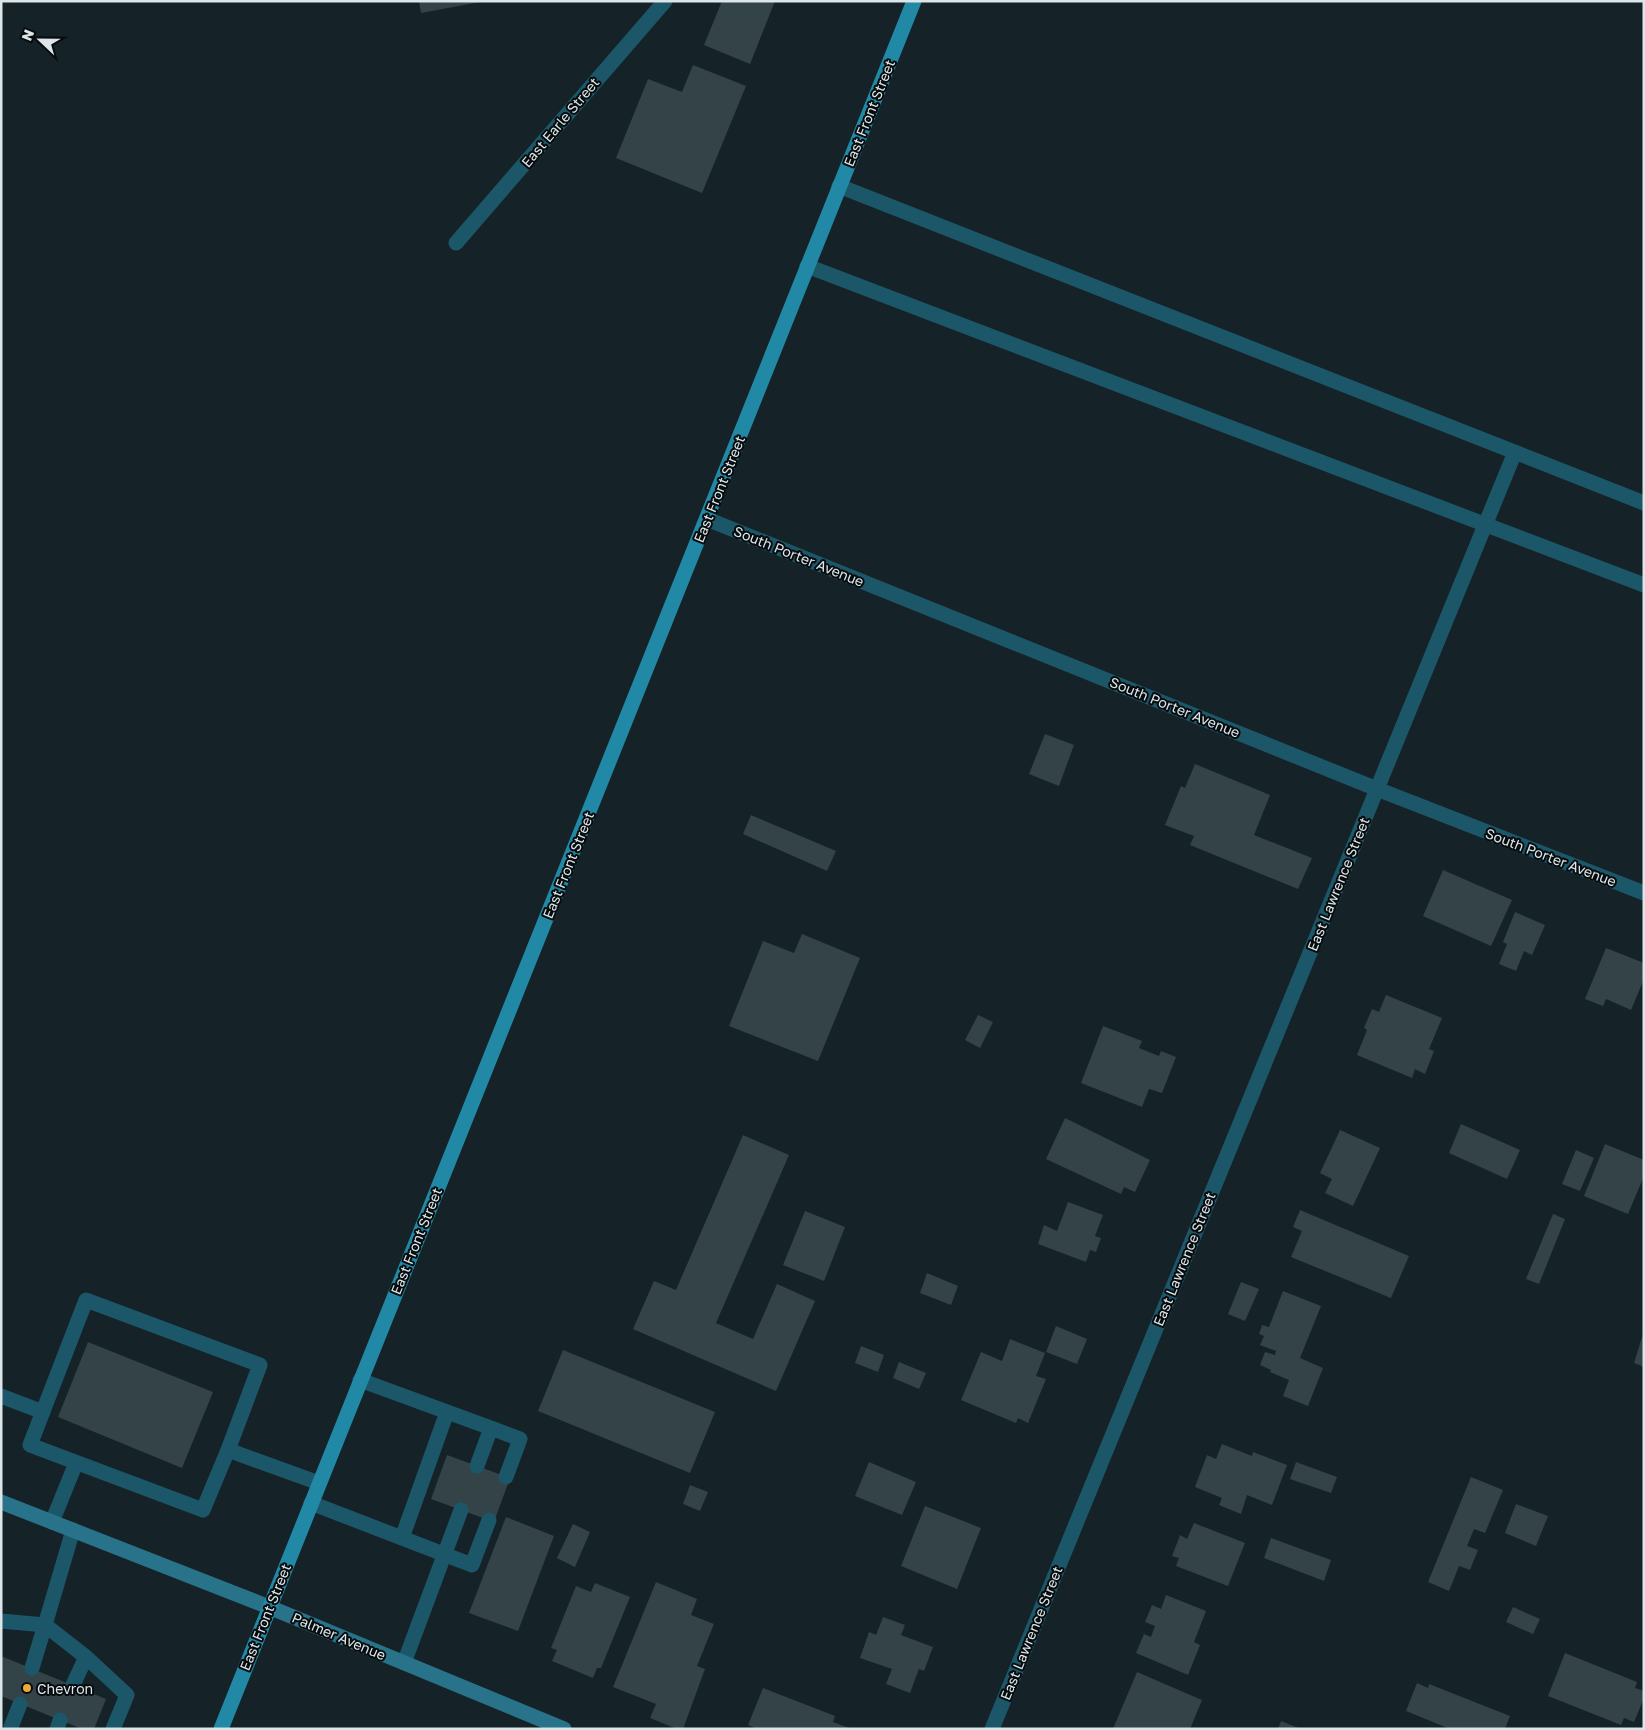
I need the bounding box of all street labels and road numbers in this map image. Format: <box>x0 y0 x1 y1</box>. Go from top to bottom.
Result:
street label: East Front Street <box>840 57 898 169</box>
street label: East Earle Street <box>517 74 603 170</box>
street label: East Front Street <box>690 433 748 545</box>
street label: South Porter Avenue <box>731 522 867 590</box>
street label: South Porter Avenue <box>1107 673 1243 741</box>
street label: East Front Street <box>539 809 597 921</box>
street label: East Lawrence Street <box>1303 815 1373 953</box>
street label: South Porter Avenue <box>1483 824 1619 890</box>
street label: East Front Street <box>387 1185 445 1297</box>
street label: East Lawrence Street <box>1149 1190 1219 1328</box>
street label: East Front Street <box>236 1561 294 1673</box>
street label: East Lawrence Street <box>996 1564 1066 1702</box>
street label: Palmer Avenue <box>290 1609 388 1663</box>

